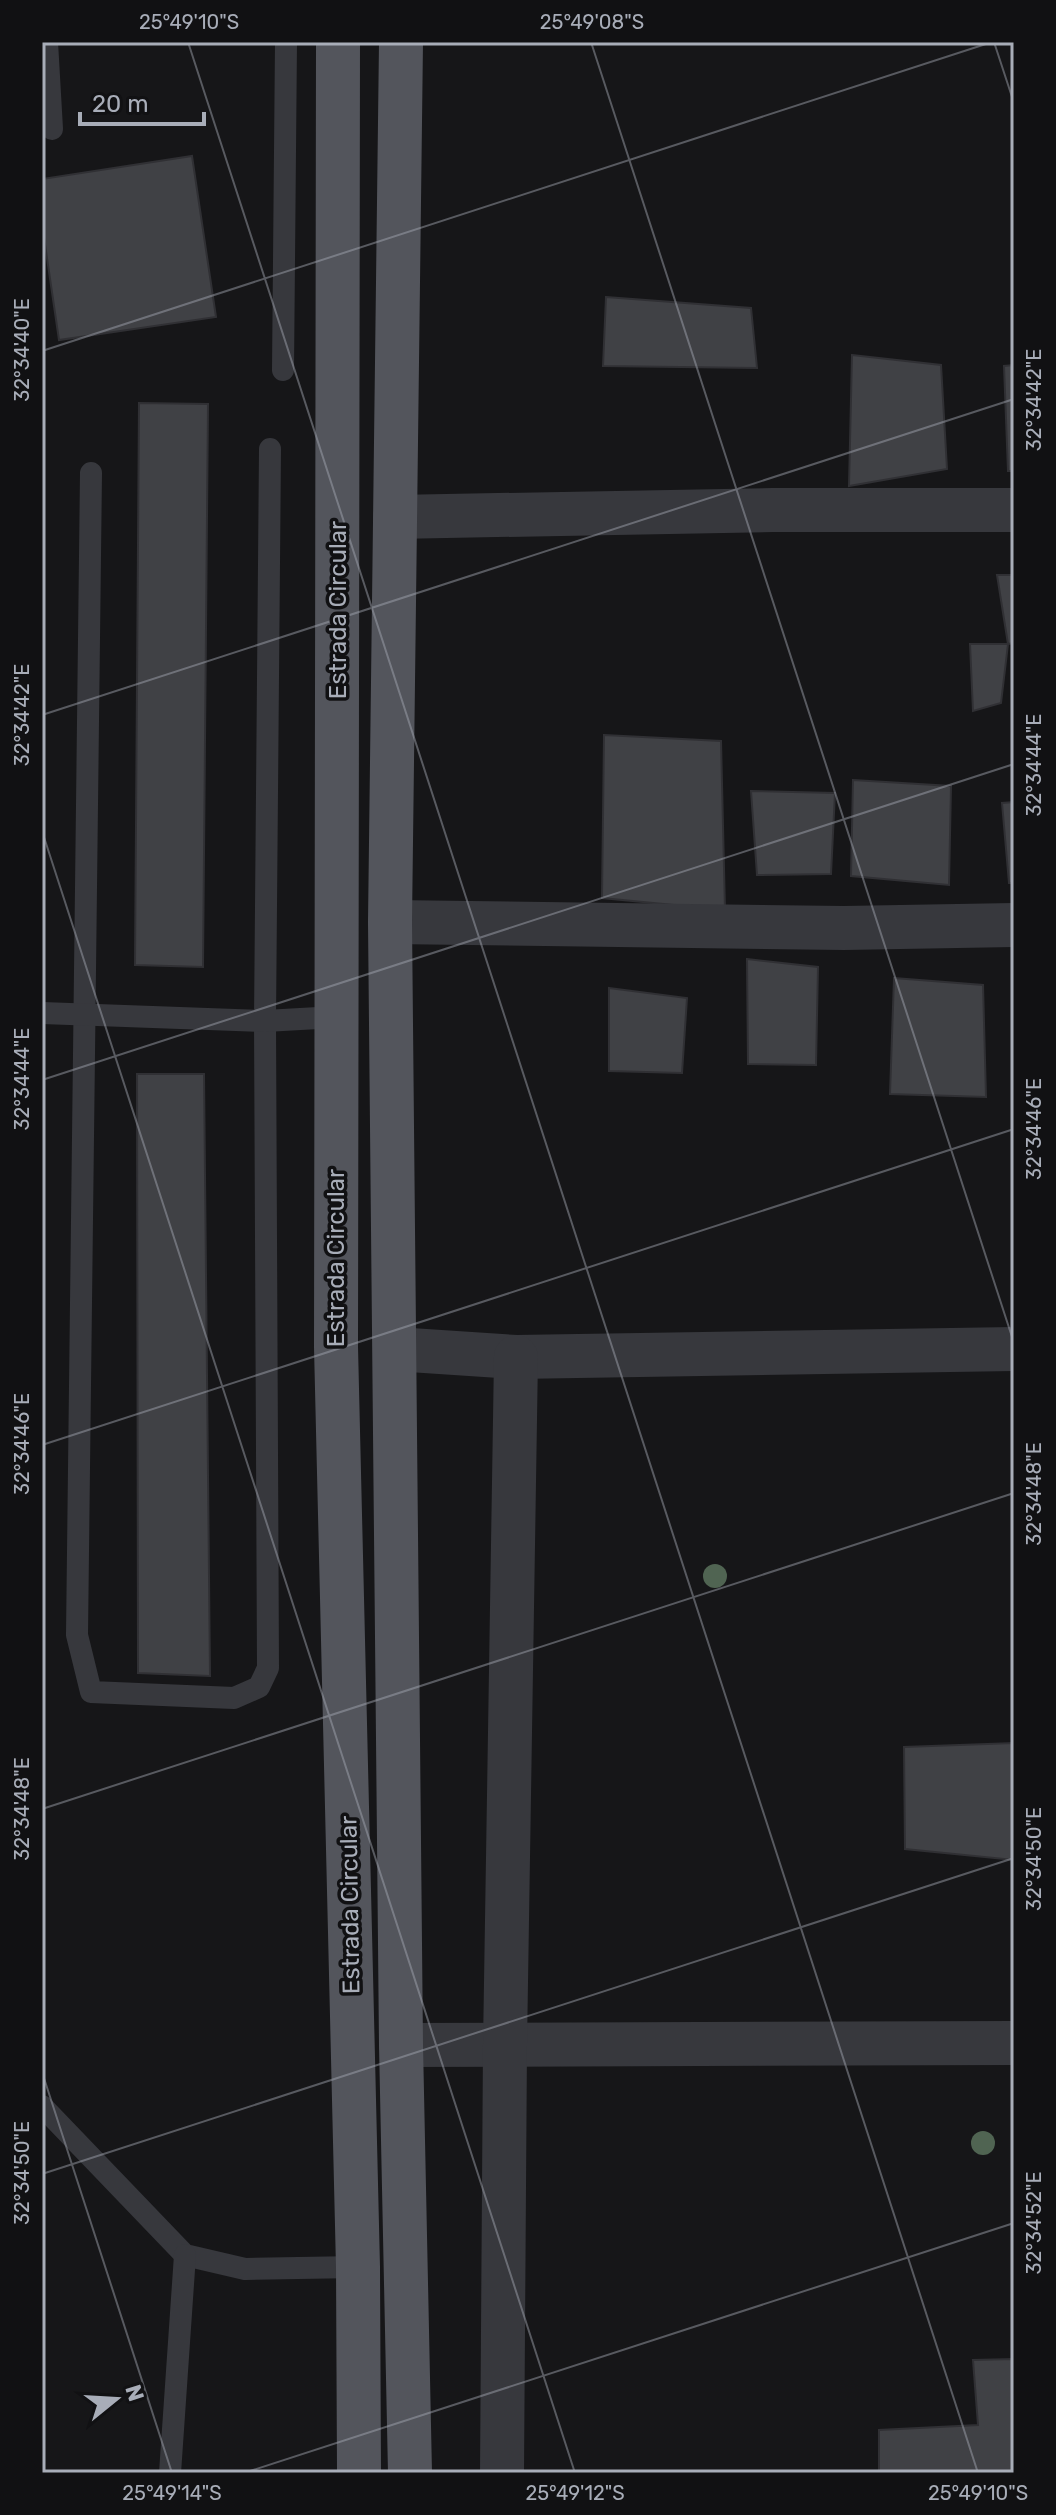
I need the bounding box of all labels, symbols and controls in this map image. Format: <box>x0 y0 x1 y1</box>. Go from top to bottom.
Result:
text: 25°49'10"S <box>139 10 239 34</box>
text: 25°49'08"S <box>540 10 644 34</box>
scale bar <box>80 76 204 126</box>
text: 20 m <box>92 90 149 118</box>
text: 32°34'40"E <box>10 298 34 402</box>
text: 32°34'42"E <box>1022 349 1046 451</box>
street label: Estrada Circular <box>324 521 352 699</box>
text: 32°34'42"E <box>10 664 34 766</box>
text: 32°34'44"E <box>1022 714 1046 816</box>
text: 32°34'44"E <box>10 1028 34 1130</box>
text: 32°34'46"E <box>1022 1078 1046 1180</box>
street label: Estrada Circular <box>322 1169 350 1347</box>
text: 32°34'46"E <box>10 1393 34 1495</box>
text: 32°34'48"E <box>1022 1442 1046 1546</box>
text: 32°34'48"E <box>10 1757 34 1861</box>
text: 32°34'50"E <box>1022 1807 1046 1911</box>
street label: Estrada Circular <box>334 1816 366 1994</box>
text: 32°34'50"E <box>10 2121 34 2225</box>
text: 32°34'52"E <box>1022 2171 1046 2275</box>
north arrow <box>76 2359 156 2439</box>
text: N <box>119 2381 150 2405</box>
text: 25°49'14"S <box>122 2481 222 2505</box>
text: 25°49'12"S <box>525 2481 625 2505</box>
text: 25°49'10"S <box>928 2481 1028 2505</box>

